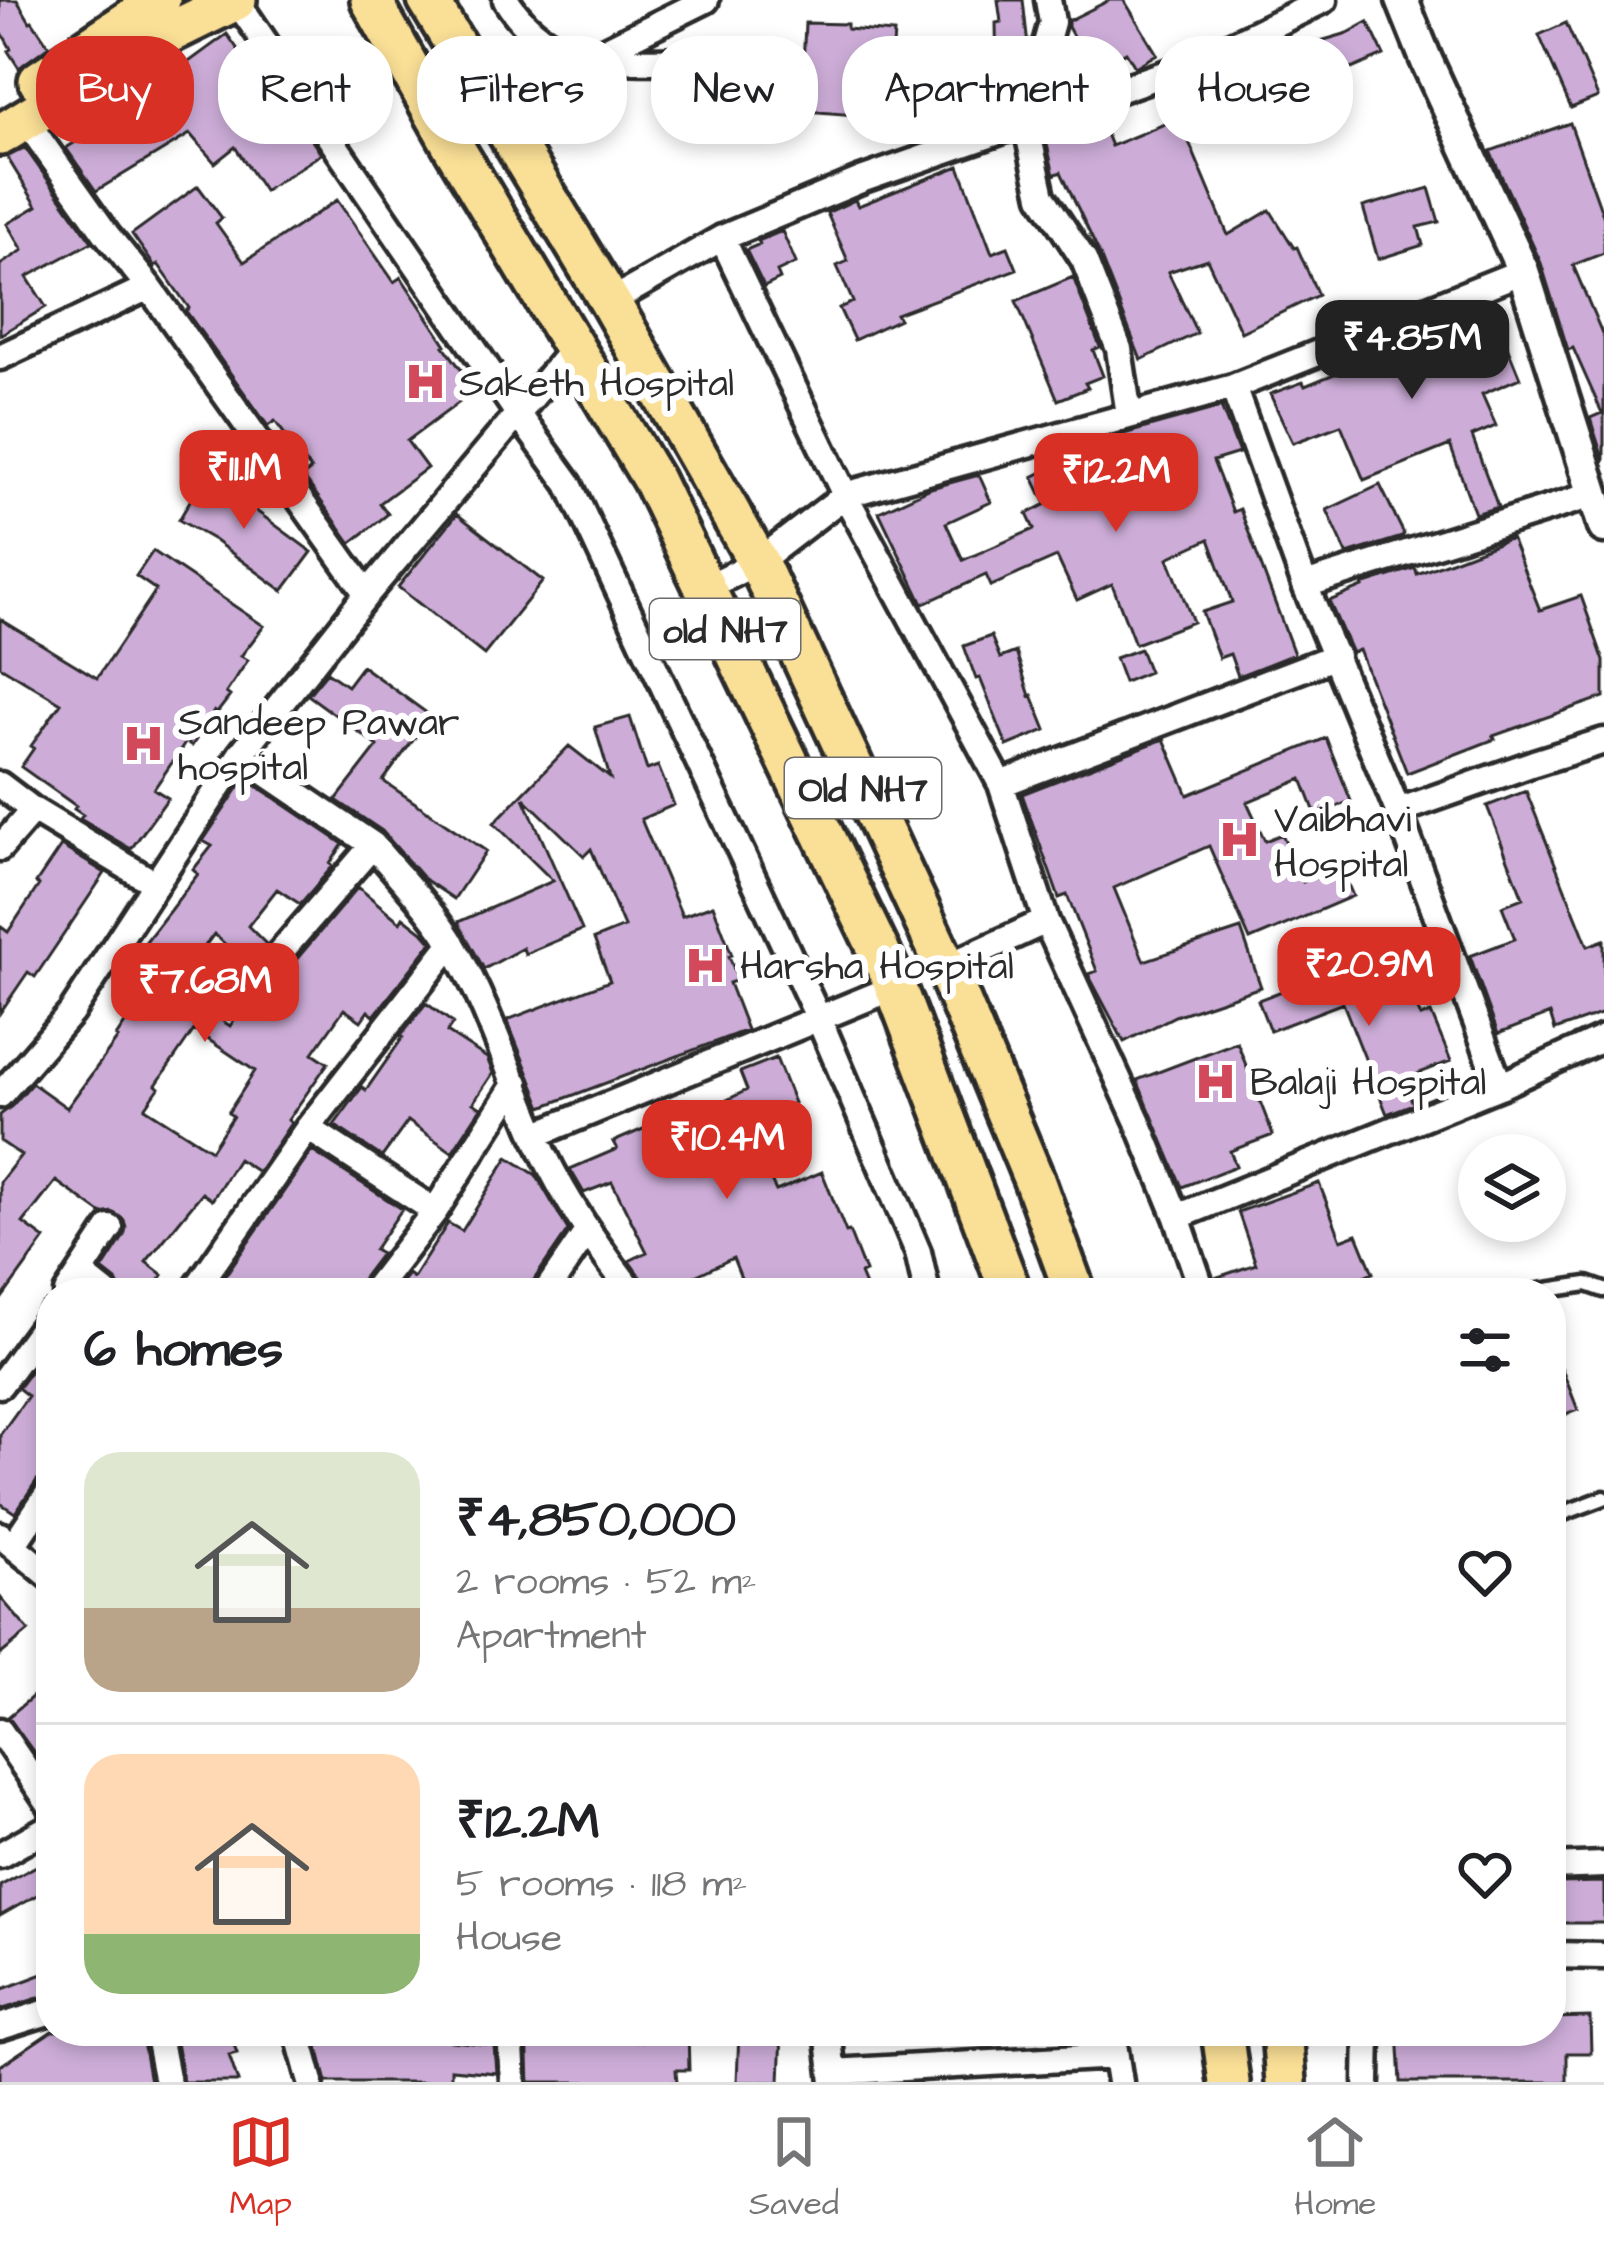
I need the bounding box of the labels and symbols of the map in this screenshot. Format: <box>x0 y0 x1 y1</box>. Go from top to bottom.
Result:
pin: ₹4.85M <box>1314 300 1510 402</box>
place label: Saketh Hospital <box>459 358 734 412</box>
hospital icon: Saketh Hospital <box>402 359 448 405</box>
pin: ₹11.1M <box>146 430 342 532</box>
pin: ₹12.2M <box>1018 433 1214 535</box>
road number: old NH7 <box>650 599 800 659</box>
place label: Sandeep Pawar hospital <box>178 697 460 796</box>
hospital icon: Sandeep Pawar hospital <box>121 720 167 766</box>
road number: Old NH7 <box>785 758 941 818</box>
place label: Vaibhavi Hospital <box>1274 794 1411 893</box>
hospital icon: Vaibhavi Hospital <box>1217 817 1263 863</box>
pin: ₹20.9M <box>1271 927 1467 1029</box>
place label: Harsha Hospital <box>740 941 1014 995</box>
hospital icon: Harsha Hospital <box>683 942 729 988</box>
pin: ₹7.68M <box>107 943 303 1045</box>
place label: Balaji Hospital <box>1250 1057 1486 1111</box>
hospital icon: Balaji Hospital <box>1193 1058 1239 1104</box>
pin: ₹10.4M <box>629 1100 825 1202</box>

